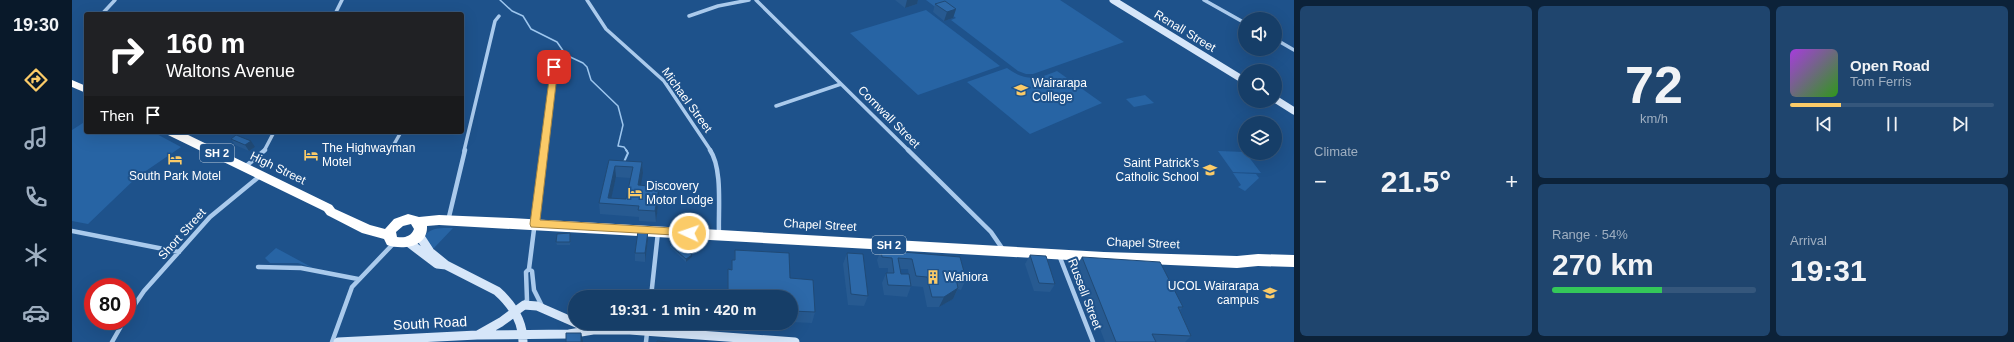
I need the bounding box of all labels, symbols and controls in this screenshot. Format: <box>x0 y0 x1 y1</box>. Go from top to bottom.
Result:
street label: Renall Street <box>1152 7 1219 55</box>
map controls <box>1238 12 1282 160</box>
button: sound <box>1238 12 1282 56</box>
text: 19:30 <box>13 15 59 35</box>
icon: right <box>100 28 152 80</box>
text: 160 m <box>166 28 245 59</box>
pin <box>537 50 571 84</box>
icon: arrive <box>543 56 565 78</box>
text: 72 <box>1625 56 1683 114</box>
text: Open Road <box>1850 57 1930 74</box>
text: Waltons Avenue <box>166 61 295 81</box>
button: search <box>1238 64 1282 108</box>
street label: Michael Street <box>659 65 716 136</box>
icon: directions <box>22 66 50 94</box>
text: Tom Ferris <box>1850 74 1911 89</box>
place label: Wairarapa College <box>1032 76 1087 104</box>
school or university icon: Wairarapa College <box>1013 82 1029 98</box>
street label: Cornwall Street <box>855 83 923 151</box>
icon: arrive <box>142 104 164 126</box>
text: Then <box>100 107 134 124</box>
text: km/h <box>1640 111 1668 126</box>
icon: previous <box>1813 113 1835 135</box>
icon: pause <box>1881 113 1903 135</box>
icon: next <box>1949 113 1971 135</box>
button: layers <box>1238 116 1282 160</box>
icon: music <box>22 124 50 152</box>
place label: The Highwayman Motel <box>322 141 415 169</box>
road number: SH 2 <box>200 144 234 162</box>
text: Climate <box>1314 144 1358 159</box>
hotel icon: The Highwayman Motel <box>303 147 319 163</box>
street label: High Street <box>248 149 309 188</box>
hotel icon: South Park Motel <box>167 151 183 167</box>
place label: Saint Patrick's Catholic School <box>1116 156 1199 184</box>
school or university icon: Saint Patrick's Catholic School <box>1202 162 1218 178</box>
text: 21.5° <box>1381 165 1451 198</box>
place label: South Park Motel <box>129 169 221 183</box>
text: − <box>1314 169 1327 194</box>
text: + <box>1505 169 1518 194</box>
place label: Discovery Motor Lodge <box>646 179 714 207</box>
icon: phone <box>22 183 50 211</box>
hotel icon: Discovery Motor Lodge <box>627 185 643 201</box>
street label: Short Street <box>155 205 209 262</box>
position arrow <box>668 212 710 254</box>
street label: Chapel Street <box>783 216 858 234</box>
text: Range · 54% <box>1552 227 1628 242</box>
text: Arrival <box>1790 233 1827 248</box>
street label: Chapel Street <box>1106 235 1181 251</box>
road number: SH 2 <box>872 236 906 254</box>
icon: climate <box>22 241 50 269</box>
text: 270 km <box>1552 248 1654 281</box>
text: 19:31 <box>1790 254 1867 287</box>
street label: Russell Street <box>1065 257 1105 332</box>
building icon: Wahiora <box>925 269 941 285</box>
place label: Wahiora <box>944 270 989 284</box>
speed limit sign: 80 <box>84 278 136 330</box>
place label: UCOL Wairarapa campus <box>1168 279 1259 307</box>
school or university icon: UCOL Wairarapa campus <box>1262 285 1278 301</box>
icon: car <box>22 299 50 327</box>
text: 19:31 · 1 min · 420 m <box>610 301 756 318</box>
street label: South Road <box>393 313 467 333</box>

